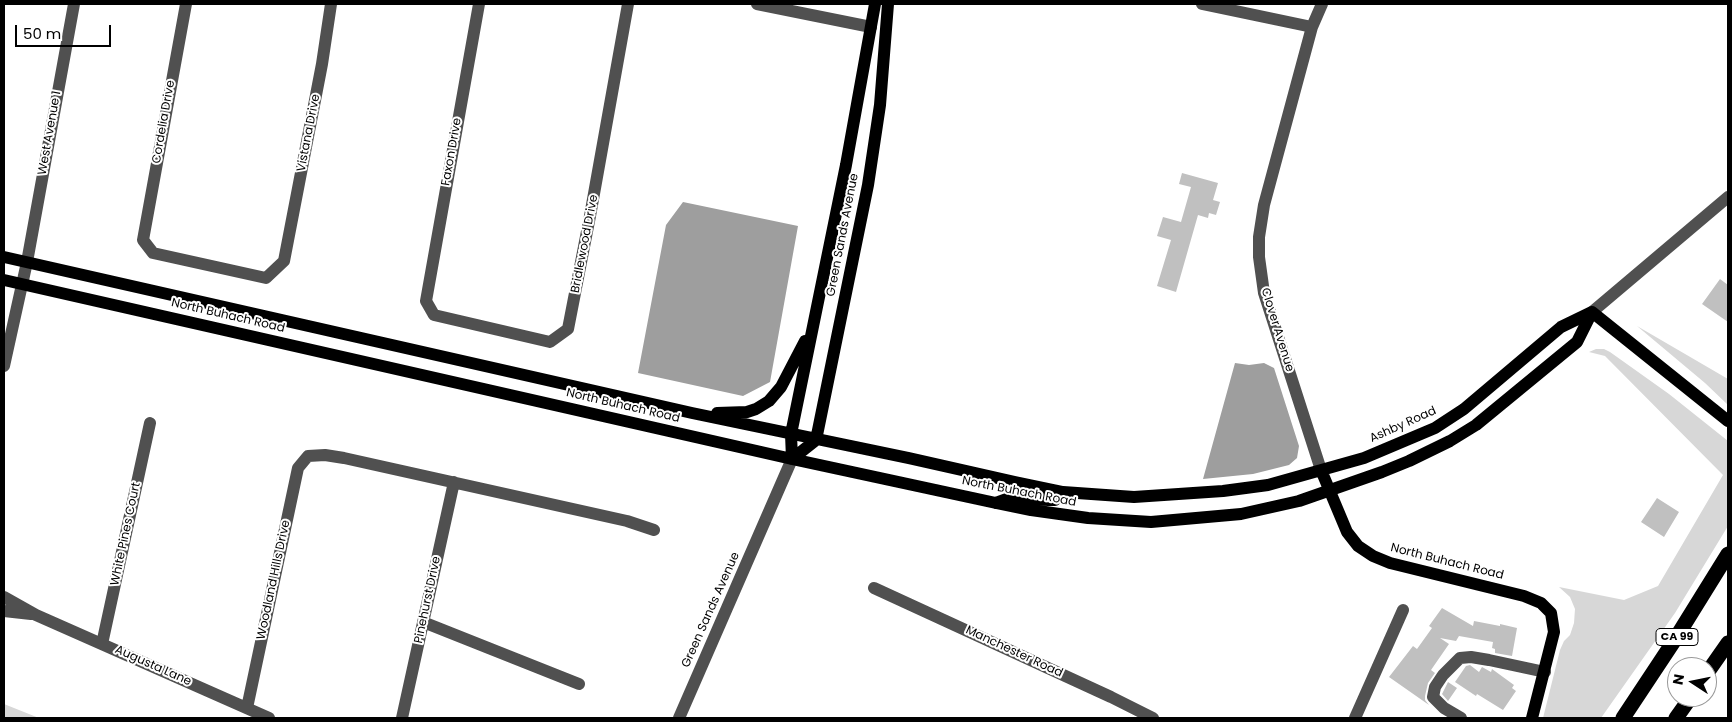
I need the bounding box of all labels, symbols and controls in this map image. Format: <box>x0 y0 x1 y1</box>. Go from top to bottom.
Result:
scale bar <box>18 15 114 47</box>
text: 50 m <box>23 23 61 44</box>
street label: Cordelia Drive <box>150 79 178 165</box>
street label: West Avenue 1 <box>36 90 64 176</box>
street label: Vistana Drive <box>294 93 324 173</box>
street label: Faxon Drive <box>439 117 465 187</box>
street label: Green Sands Avenue <box>824 172 862 298</box>
street label: Bridlewood Drive <box>568 194 602 294</box>
street label: Clover Avenue <box>1257 286 1297 374</box>
street label: North Buhach Road <box>170 296 286 336</box>
street label: North Buhach Road <box>565 386 681 426</box>
street label: Ashby Road <box>1368 404 1438 446</box>
street label: North Buhach Road <box>961 474 1077 510</box>
street label: White Pines Court <box>108 481 144 587</box>
street label: Woodland Hills Drive <box>254 519 294 641</box>
street label: North Buhach Road <box>1389 541 1505 583</box>
street label: Green Sands Avenue <box>679 550 743 670</box>
street label: Pinehurst Drive <box>412 555 444 645</box>
street label: Manchester Road <box>963 623 1065 681</box>
road number: CA 99 <box>1656 628 1698 646</box>
street label: Augusta Lane <box>113 643 193 689</box>
north arrow <box>1667 657 1717 707</box>
text: N <box>1667 672 1689 686</box>

